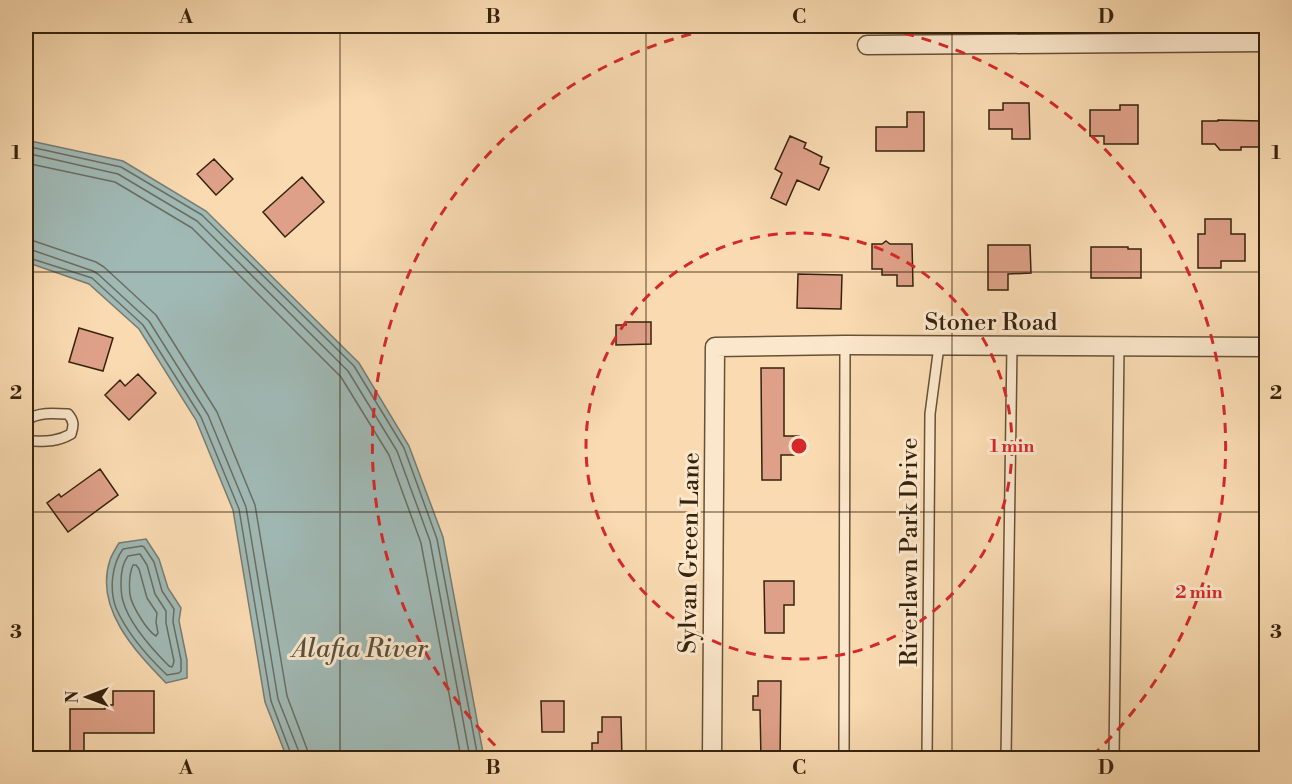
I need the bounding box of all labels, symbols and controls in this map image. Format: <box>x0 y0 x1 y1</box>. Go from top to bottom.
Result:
text: A <box>178 5 194 30</box>
text: B <box>485 5 501 30</box>
text: C <box>792 5 806 30</box>
text: D <box>1098 5 1114 30</box>
text: 1 <box>11 141 21 166</box>
text: 1 <box>1271 141 1281 166</box>
street label: Stoner Road <box>925 308 1058 338</box>
text: 2 <box>10 381 22 406</box>
text: 2 <box>1270 381 1282 406</box>
text: 1 min <box>990 435 1034 458</box>
centre of rings <box>789 436 809 456</box>
street label: Riverlawn Park Drive <box>895 437 925 667</box>
street label: Sylvan Green Lane <box>673 452 707 654</box>
text: 2 min <box>1175 581 1223 604</box>
text: 3 <box>10 620 22 645</box>
text: 3 <box>1270 620 1282 645</box>
water label: Alafia River <box>289 633 429 665</box>
north arrow <box>57 667 117 727</box>
text: N <box>63 690 83 703</box>
text: A <box>178 756 194 781</box>
text: B <box>485 756 501 781</box>
text: C <box>792 756 806 781</box>
text: D <box>1098 756 1114 781</box>

